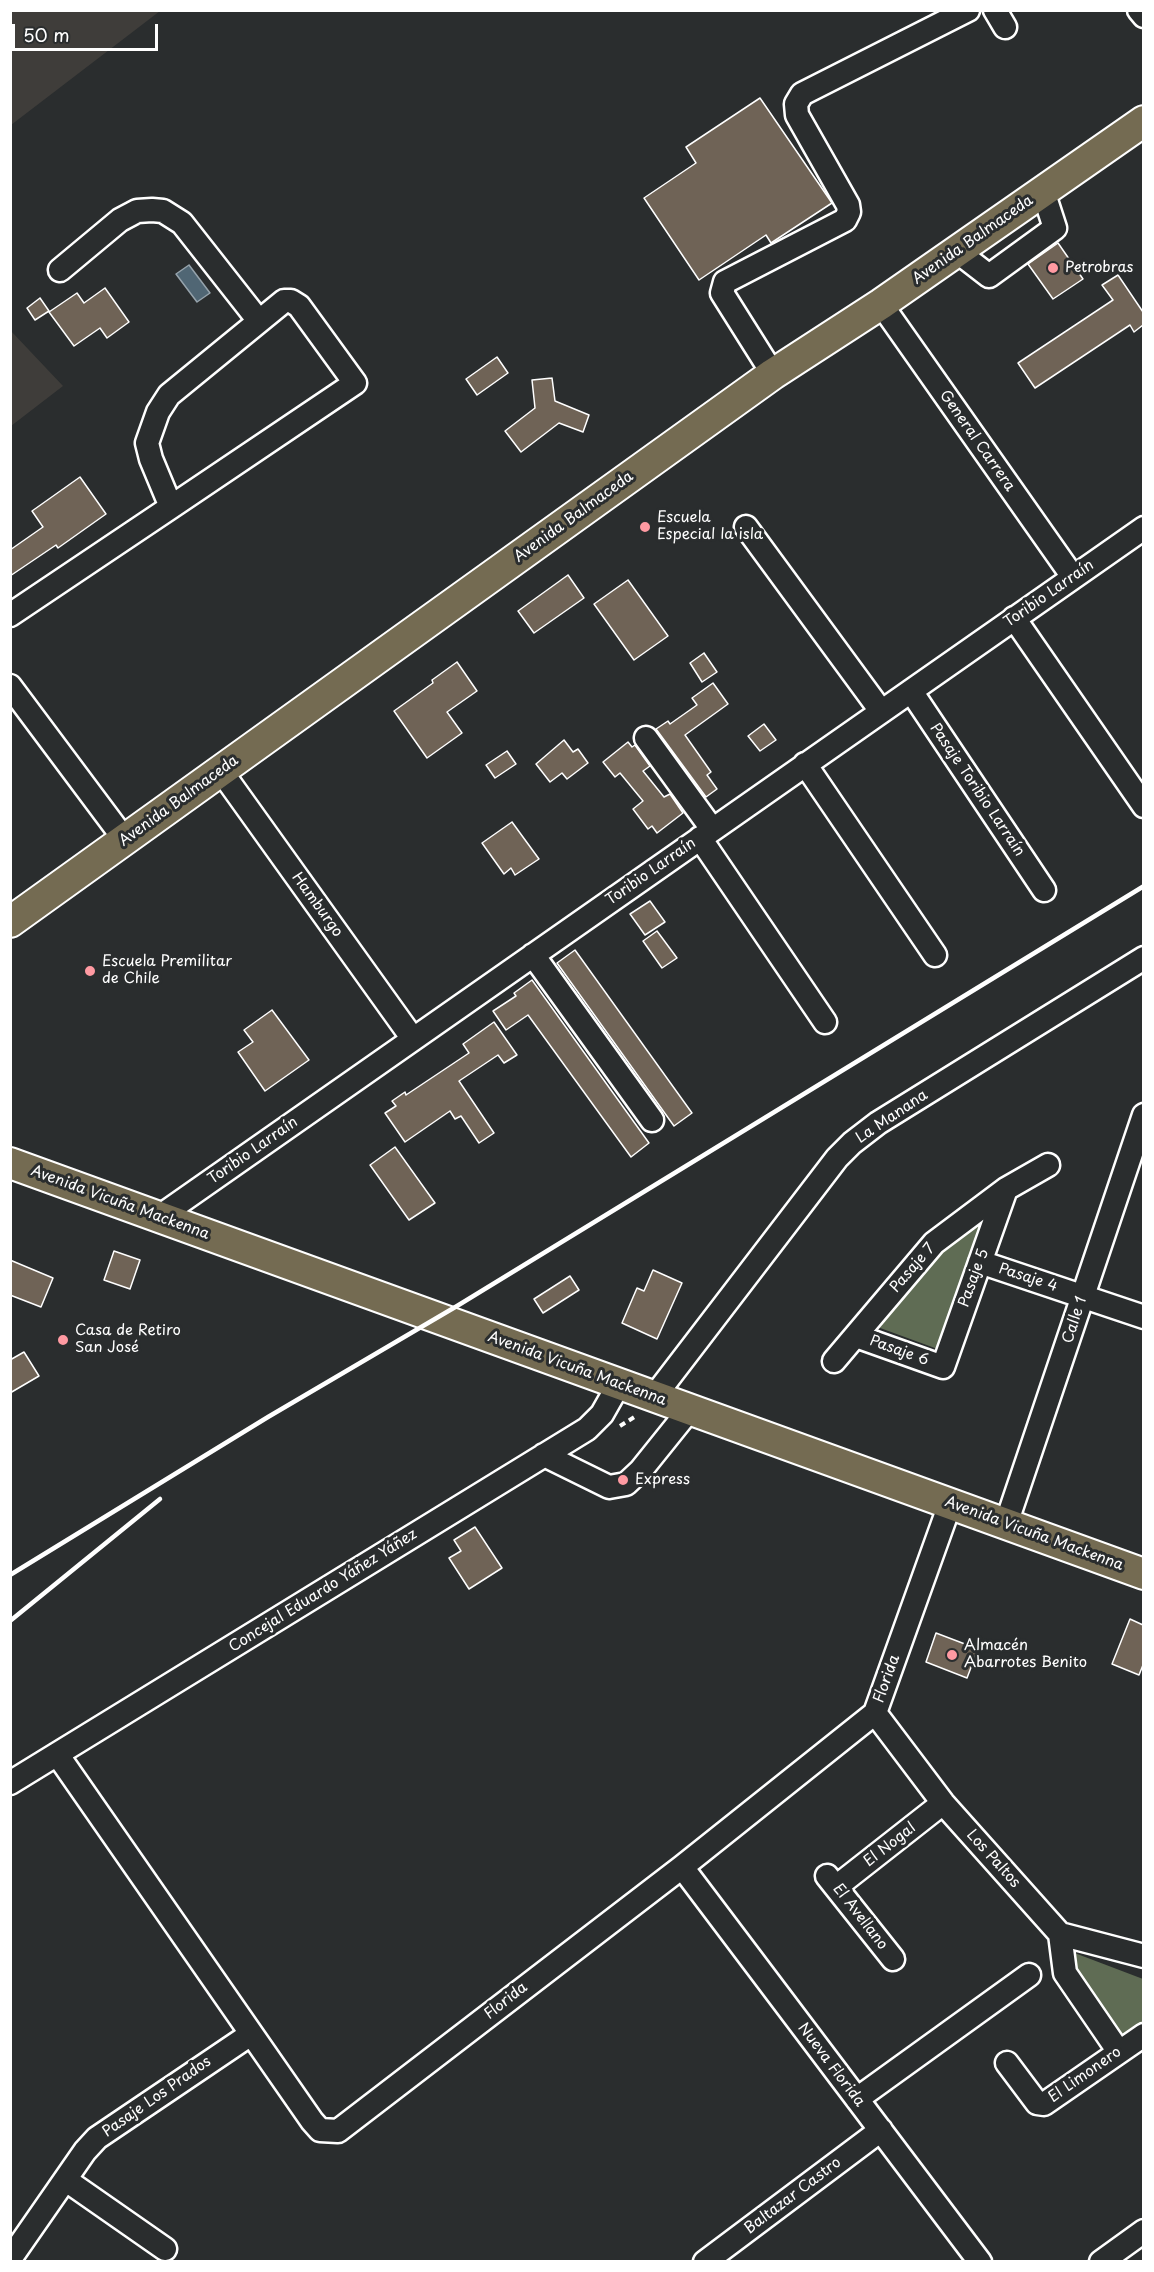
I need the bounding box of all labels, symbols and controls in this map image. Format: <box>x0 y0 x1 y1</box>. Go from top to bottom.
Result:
scale bar <box>15 12 160 50</box>
text: 50 m <box>23 21 70 48</box>
street label: Avenida Balmaceda <box>909 192 1037 288</box>
place label: Petrobras <box>1065 259 1133 277</box>
marker: Petrobras <box>1046 261 1060 275</box>
street label: General Carrera <box>935 387 1019 495</box>
street label: Avenida Balmaceda <box>511 468 637 566</box>
place label: Escuela Especial la isla <box>657 509 763 544</box>
marker: Escuela Especial la isla <box>638 520 652 534</box>
street label: Toribio Larraín <box>1001 556 1097 632</box>
street label: Pasaje Toribio Larraín <box>926 720 1028 860</box>
street label: Avenida Balmaceda <box>116 752 242 850</box>
street label: Toribio Larraín <box>603 834 699 910</box>
street label: Hamburgo <box>288 869 346 941</box>
place label: Escuela Premilitar de Chile <box>102 953 232 988</box>
marker: Escuela Premilitar de Chile <box>83 964 97 978</box>
street label: La Manana <box>853 1086 931 1148</box>
street label: Toribio Larraín <box>205 1113 301 1189</box>
street label: Avenida Vicuña Mackenna <box>28 1162 212 1244</box>
street label: Pasaje 7 <box>887 1240 939 1296</box>
street label: Pasaje 5 <box>955 1246 993 1310</box>
street label: Pasaje 4 <box>996 1260 1060 1296</box>
street label: Calle 1 <box>1059 1294 1091 1346</box>
place label: Casa de Retiro San José <box>75 1322 181 1357</box>
street label: Avenida Vicuña Mackenna <box>485 1328 669 1410</box>
street label: Pasaje 6 <box>867 1332 931 1370</box>
marker: Casa de Retiro San José <box>56 1333 70 1347</box>
place label: Express <box>635 1471 690 1489</box>
marker: Express <box>616 1473 630 1487</box>
street label: Avenida Vicuña Mackenna <box>942 1493 1126 1575</box>
street label: Concejal Eduardo Yáñez Yáñez <box>226 1526 420 1656</box>
place label: Almacén Abarrotes Benito <box>964 1637 1087 1672</box>
marker: Almacén Abarrotes Benito <box>945 1648 959 1662</box>
street label: Florida <box>870 1652 904 1706</box>
street label: El Nogal <box>860 1819 920 1871</box>
street label: Los Paltos <box>962 1826 1024 1892</box>
street label: El Avellano <box>829 1881 891 1953</box>
street label: Florida <box>481 1979 531 2023</box>
street label: Nueva Florida <box>794 2020 868 2110</box>
street label: El Limonero <box>1045 2043 1125 2107</box>
street label: Pasaje Los Prados <box>99 2053 215 2141</box>
street label: Baltazar Castro <box>741 2154 845 2238</box>

